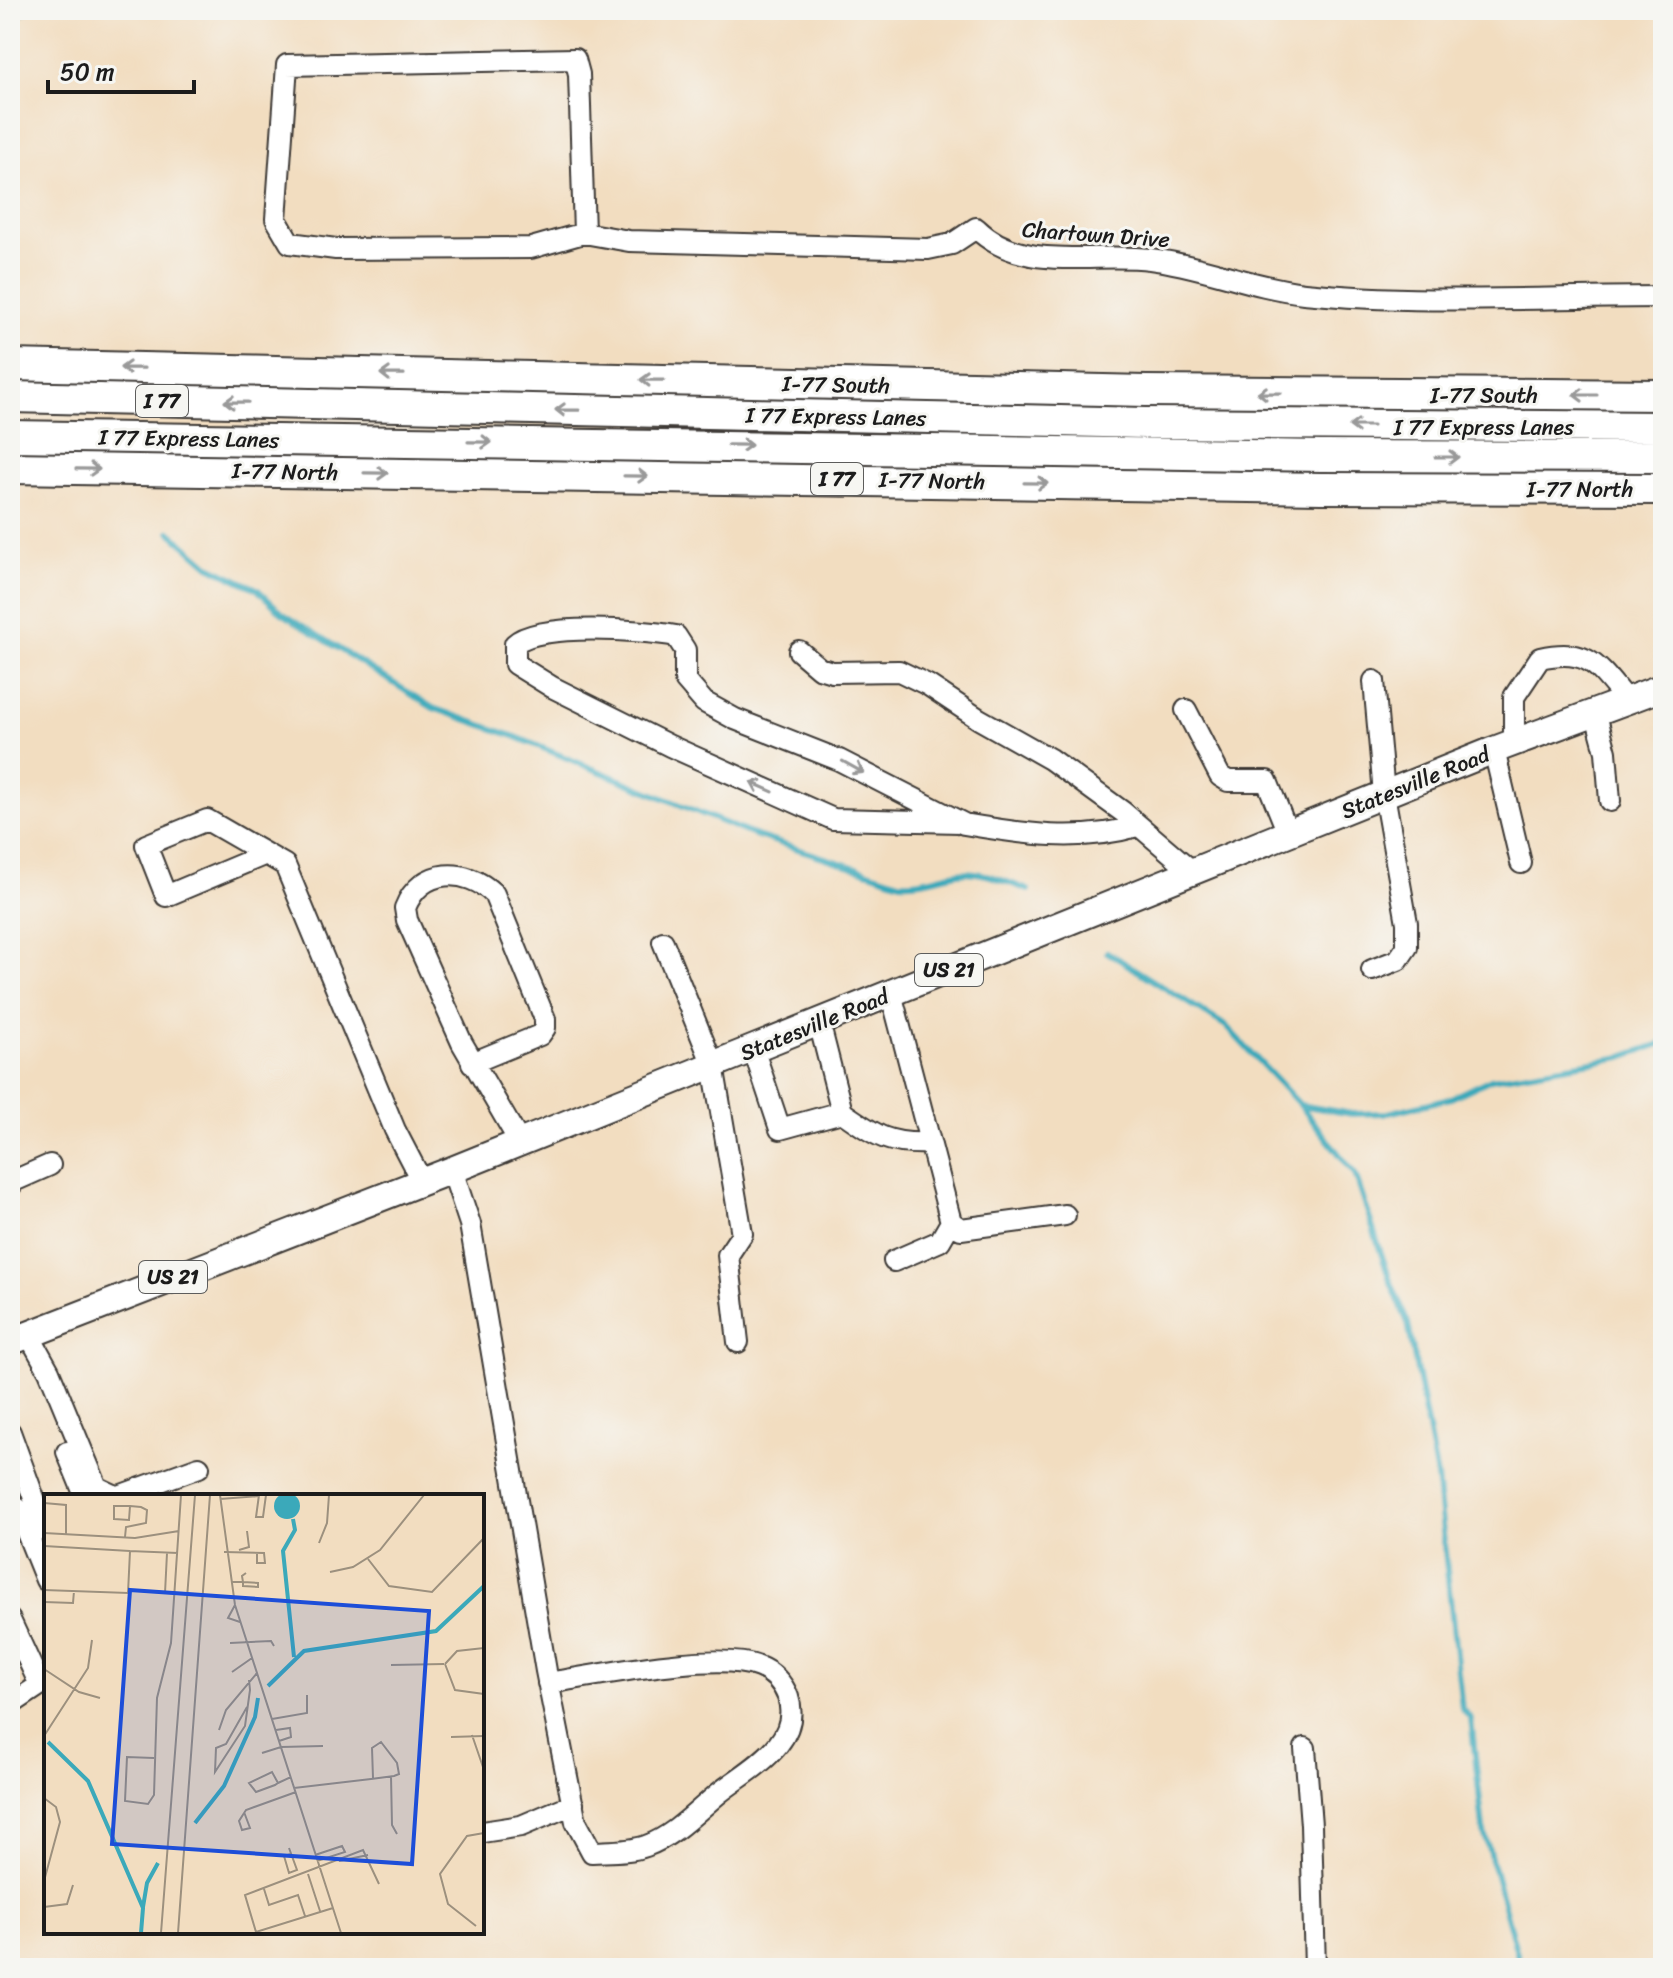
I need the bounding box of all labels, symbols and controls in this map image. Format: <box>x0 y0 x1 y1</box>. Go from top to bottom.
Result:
scale bar <box>48 44 194 94</box>
text: 50 m <box>60 51 115 93</box>
street label: Chartown Drive <box>1021 210 1171 259</box>
one-way arrow <box>119 360 146 376</box>
street label: I-77 South <box>781 364 890 405</box>
one-way arrow <box>379 366 406 382</box>
one-way arrow <box>639 372 666 388</box>
street label: I-77 South <box>1429 376 1538 415</box>
road number: I 77 <box>136 385 188 417</box>
one-way arrow <box>1256 385 1283 401</box>
one-way arrow <box>1572 387 1599 403</box>
one-way arrow <box>223 395 250 410</box>
street label: I 77 Express Lanes <box>744 395 927 438</box>
one-way arrow <box>554 402 581 417</box>
street label: I 77 Express Lanes <box>1393 408 1575 447</box>
street label: I 77 Express Lanes <box>97 417 280 460</box>
one-way arrow <box>1348 418 1375 434</box>
one-way arrow <box>466 434 493 450</box>
one-way arrow <box>726 438 753 453</box>
one-way arrow <box>1433 449 1460 465</box>
street label: I-77 North <box>230 451 339 492</box>
street label: I-77 North <box>877 460 986 501</box>
one-way arrow <box>74 461 101 477</box>
road number: I 77 <box>811 463 863 495</box>
one-way arrow <box>362 465 389 480</box>
one-way arrow <box>622 468 649 484</box>
street label: I-77 North <box>1526 470 1633 509</box>
one-way arrow <box>1022 475 1049 490</box>
street label: Statesville Road <box>1335 734 1497 830</box>
one-way arrow <box>840 760 864 776</box>
one-way arrow <box>750 779 774 794</box>
road number: US 21 <box>915 954 983 986</box>
street label: Statesville Road <box>734 976 896 1072</box>
road number: US 21 <box>139 1261 207 1293</box>
inset map <box>44 1494 484 1934</box>

